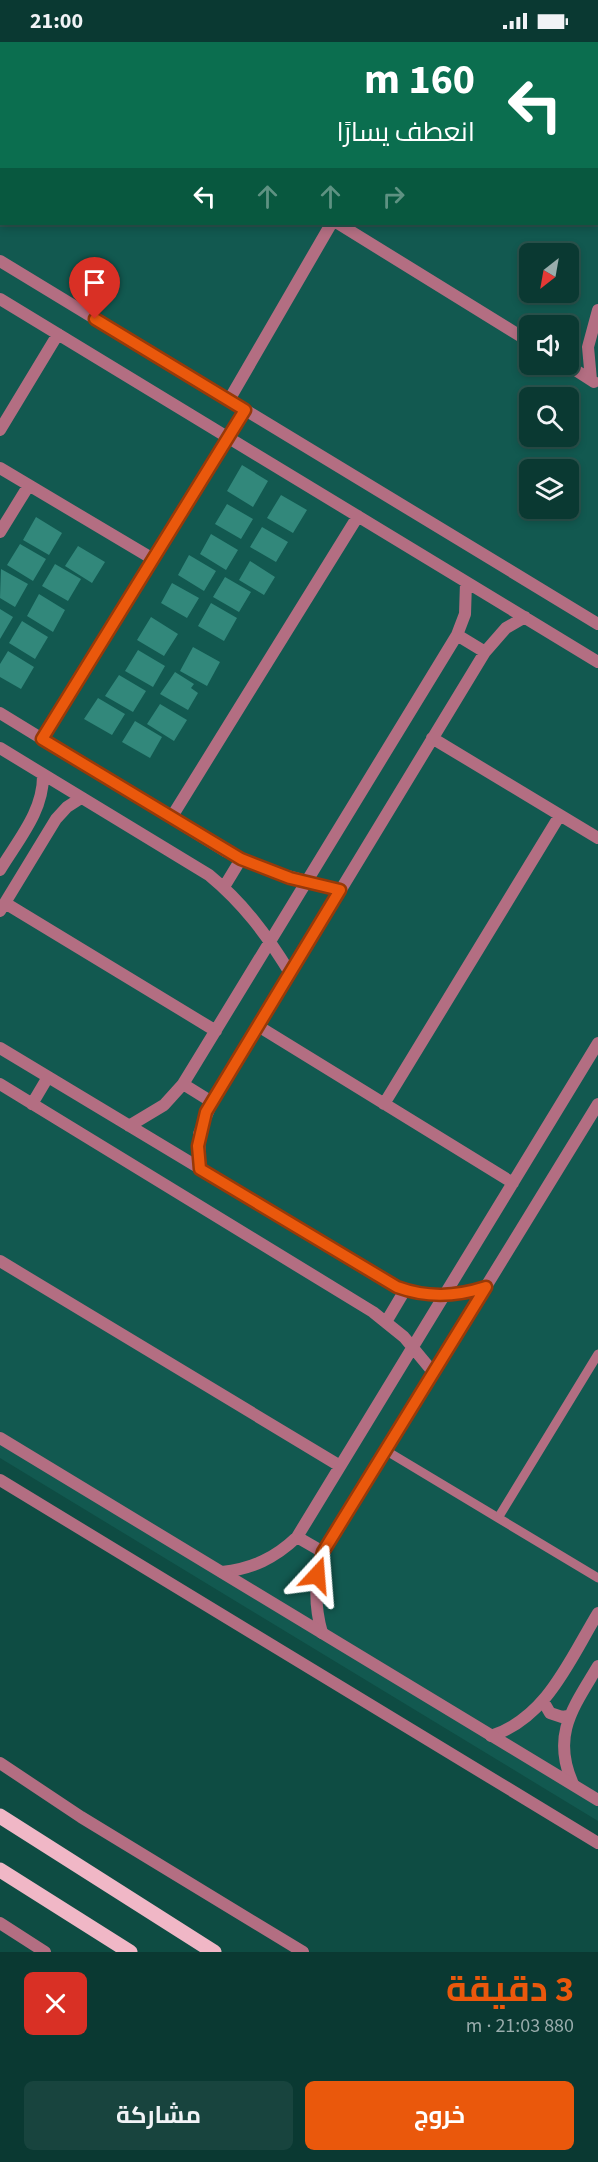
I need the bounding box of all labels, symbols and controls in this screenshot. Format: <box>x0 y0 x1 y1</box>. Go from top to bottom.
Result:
text: 21:00 <box>30 5 83 37</box>
text: 160 m <box>364 50 475 110</box>
icon: left <box>496 66 574 144</box>
text: انعطف يسارًا <box>336 113 475 152</box>
icon: left <box>188 180 221 213</box>
icon: ahead <box>251 180 284 213</box>
icon: ahead <box>314 180 347 213</box>
icon: right <box>377 180 410 213</box>
north arrow <box>519 243 579 303</box>
map controls <box>519 243 579 519</box>
pin <box>69 257 120 319</box>
icon: arrive <box>78 266 111 299</box>
button: sound <box>519 315 579 375</box>
button: search <box>519 387 579 447</box>
button: layers <box>519 459 579 519</box>
position arrow <box>285 1543 349 1607</box>
text: 3 دقيقة <box>446 1964 574 2015</box>
button: close <box>24 1972 87 2035</box>
text: 880 m · 21:03 <box>466 2012 574 2040</box>
button: مشاركة <box>24 2081 293 2150</box>
button: خروج <box>305 2081 574 2150</box>

